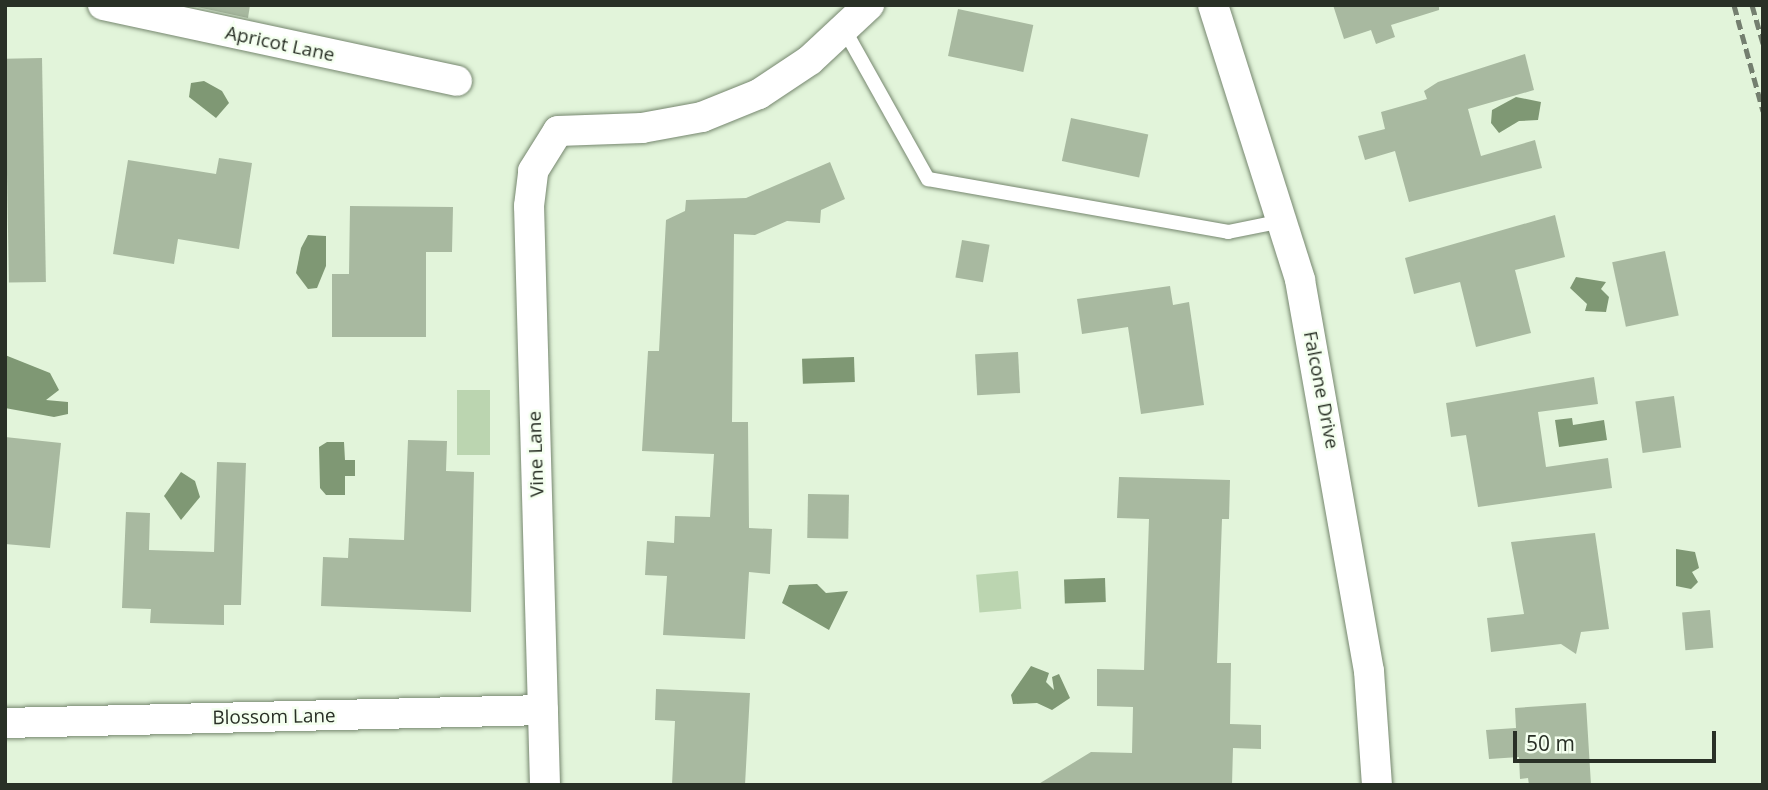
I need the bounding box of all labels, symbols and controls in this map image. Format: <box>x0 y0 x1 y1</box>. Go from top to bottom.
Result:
street label: Apricot Lane <box>223 21 337 67</box>
street label: Falcone Drive <box>1298 329 1344 451</box>
street label: Vine Lane <box>523 411 549 497</box>
street label: Blossom Lane <box>212 705 336 729</box>
scale bar <box>1516 716 1719 760</box>
text: 50 m <box>1526 729 1575 757</box>

